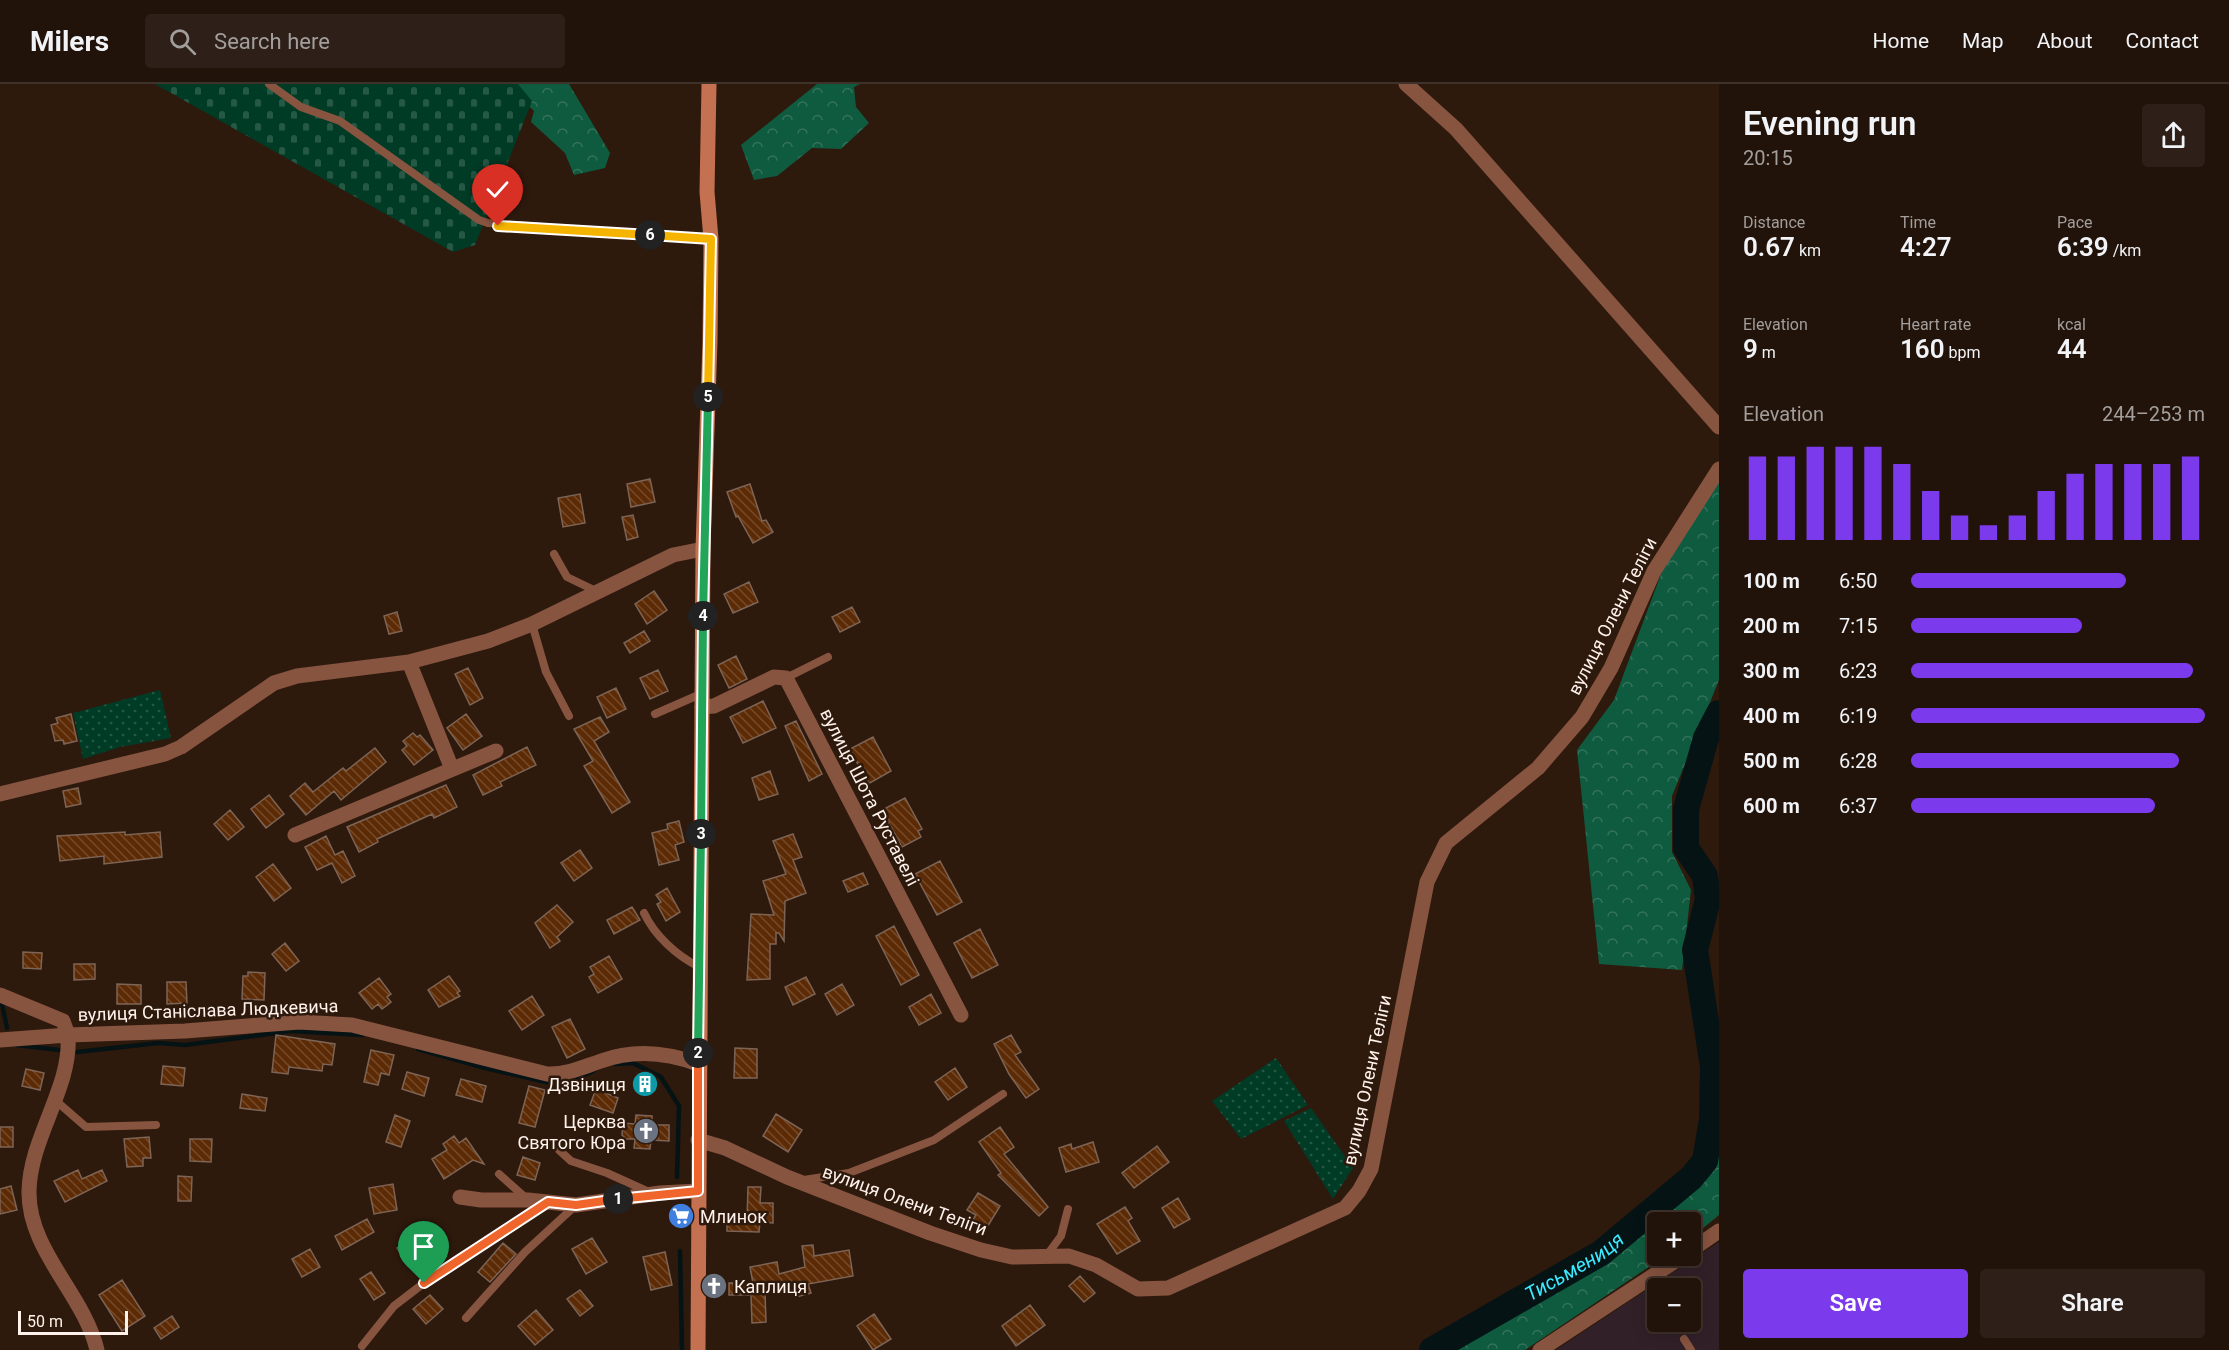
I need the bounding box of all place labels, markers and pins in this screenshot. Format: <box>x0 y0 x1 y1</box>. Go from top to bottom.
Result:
pin <box>472 164 523 226</box>
pin: 6 <box>635 220 665 250</box>
pin: 5 <box>693 382 723 412</box>
pin: 4 <box>688 601 718 631</box>
pin: 3 <box>686 819 716 849</box>
pin: 2 <box>683 1038 713 1068</box>
building icon: Дзвіниця <box>630 1069 660 1099</box>
place label: Дзвіниця <box>547 1074 626 1095</box>
place label: Церква Святого Юра <box>517 1111 626 1153</box>
church icon: Церква Святого Юра <box>631 1116 661 1146</box>
pin: 1 <box>603 1184 633 1214</box>
supermarket icon: Млинок <box>666 1201 696 1231</box>
place label: Млинок <box>700 1206 767 1227</box>
pin <box>398 1221 449 1283</box>
church icon: Каплиця <box>699 1271 729 1301</box>
place label: Каплиця <box>734 1276 807 1297</box>

